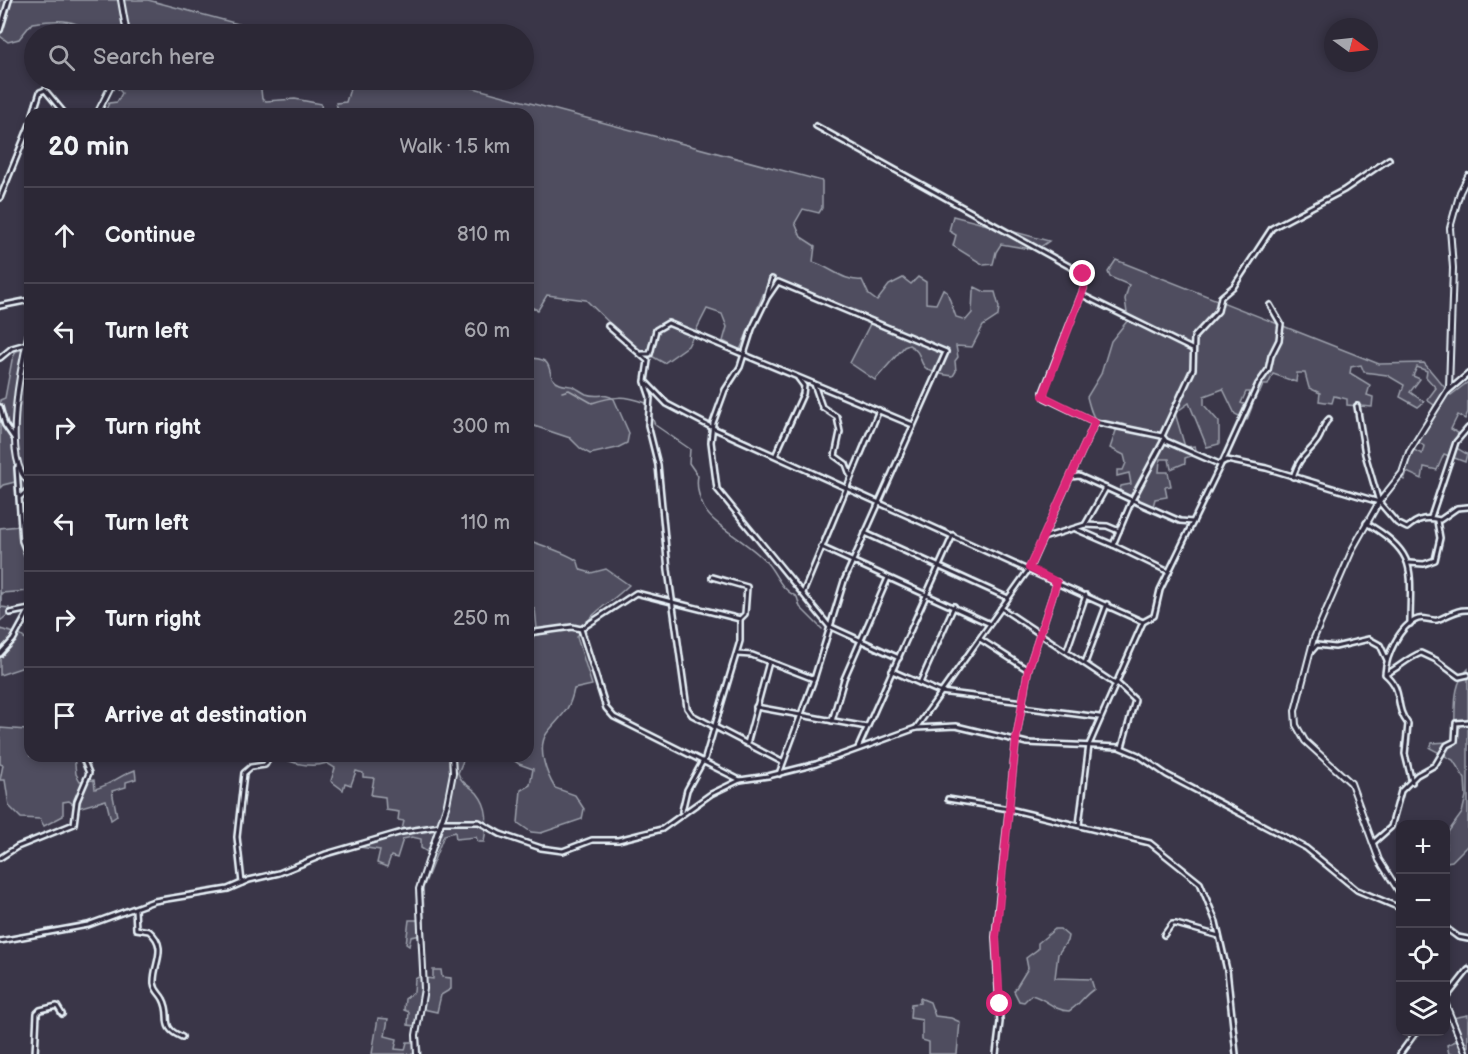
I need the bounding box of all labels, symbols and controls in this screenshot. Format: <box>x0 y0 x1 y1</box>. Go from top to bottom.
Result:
north arrow <box>1324 18 1378 72</box>
search box <box>24 24 534 90</box>
icon: search <box>45 41 78 74</box>
text: Search here <box>93 44 215 71</box>
text: 20 min <box>48 132 129 163</box>
text: Walk · 1.5 km <box>399 135 510 159</box>
icon: ahead <box>48 219 81 252</box>
text: Continue <box>105 222 195 249</box>
text: 810 m <box>457 223 510 247</box>
route end <box>1069 260 1095 286</box>
icon: left <box>48 315 81 348</box>
text: Turn left <box>105 318 189 345</box>
text: 60 m <box>464 319 510 343</box>
icon: right <box>48 411 81 444</box>
text: Turn right <box>105 414 201 441</box>
text: 300 m <box>452 415 510 439</box>
icon: left <box>48 507 81 540</box>
text: Turn left <box>105 510 189 537</box>
text: 110 m <box>461 511 510 535</box>
icon: right <box>48 603 81 636</box>
text: Turn right <box>105 606 201 633</box>
text: 250 m <box>453 607 510 631</box>
icon: arrive <box>48 699 81 732</box>
text: Arrive at destination <box>105 702 307 729</box>
map controls <box>1396 820 1450 1036</box>
button: + <box>1396 820 1450 874</box>
button: − <box>1396 874 1450 928</box>
button: locate <box>1396 928 1450 982</box>
button: layers <box>1396 982 1450 1036</box>
route start <box>986 990 1012 1016</box>

